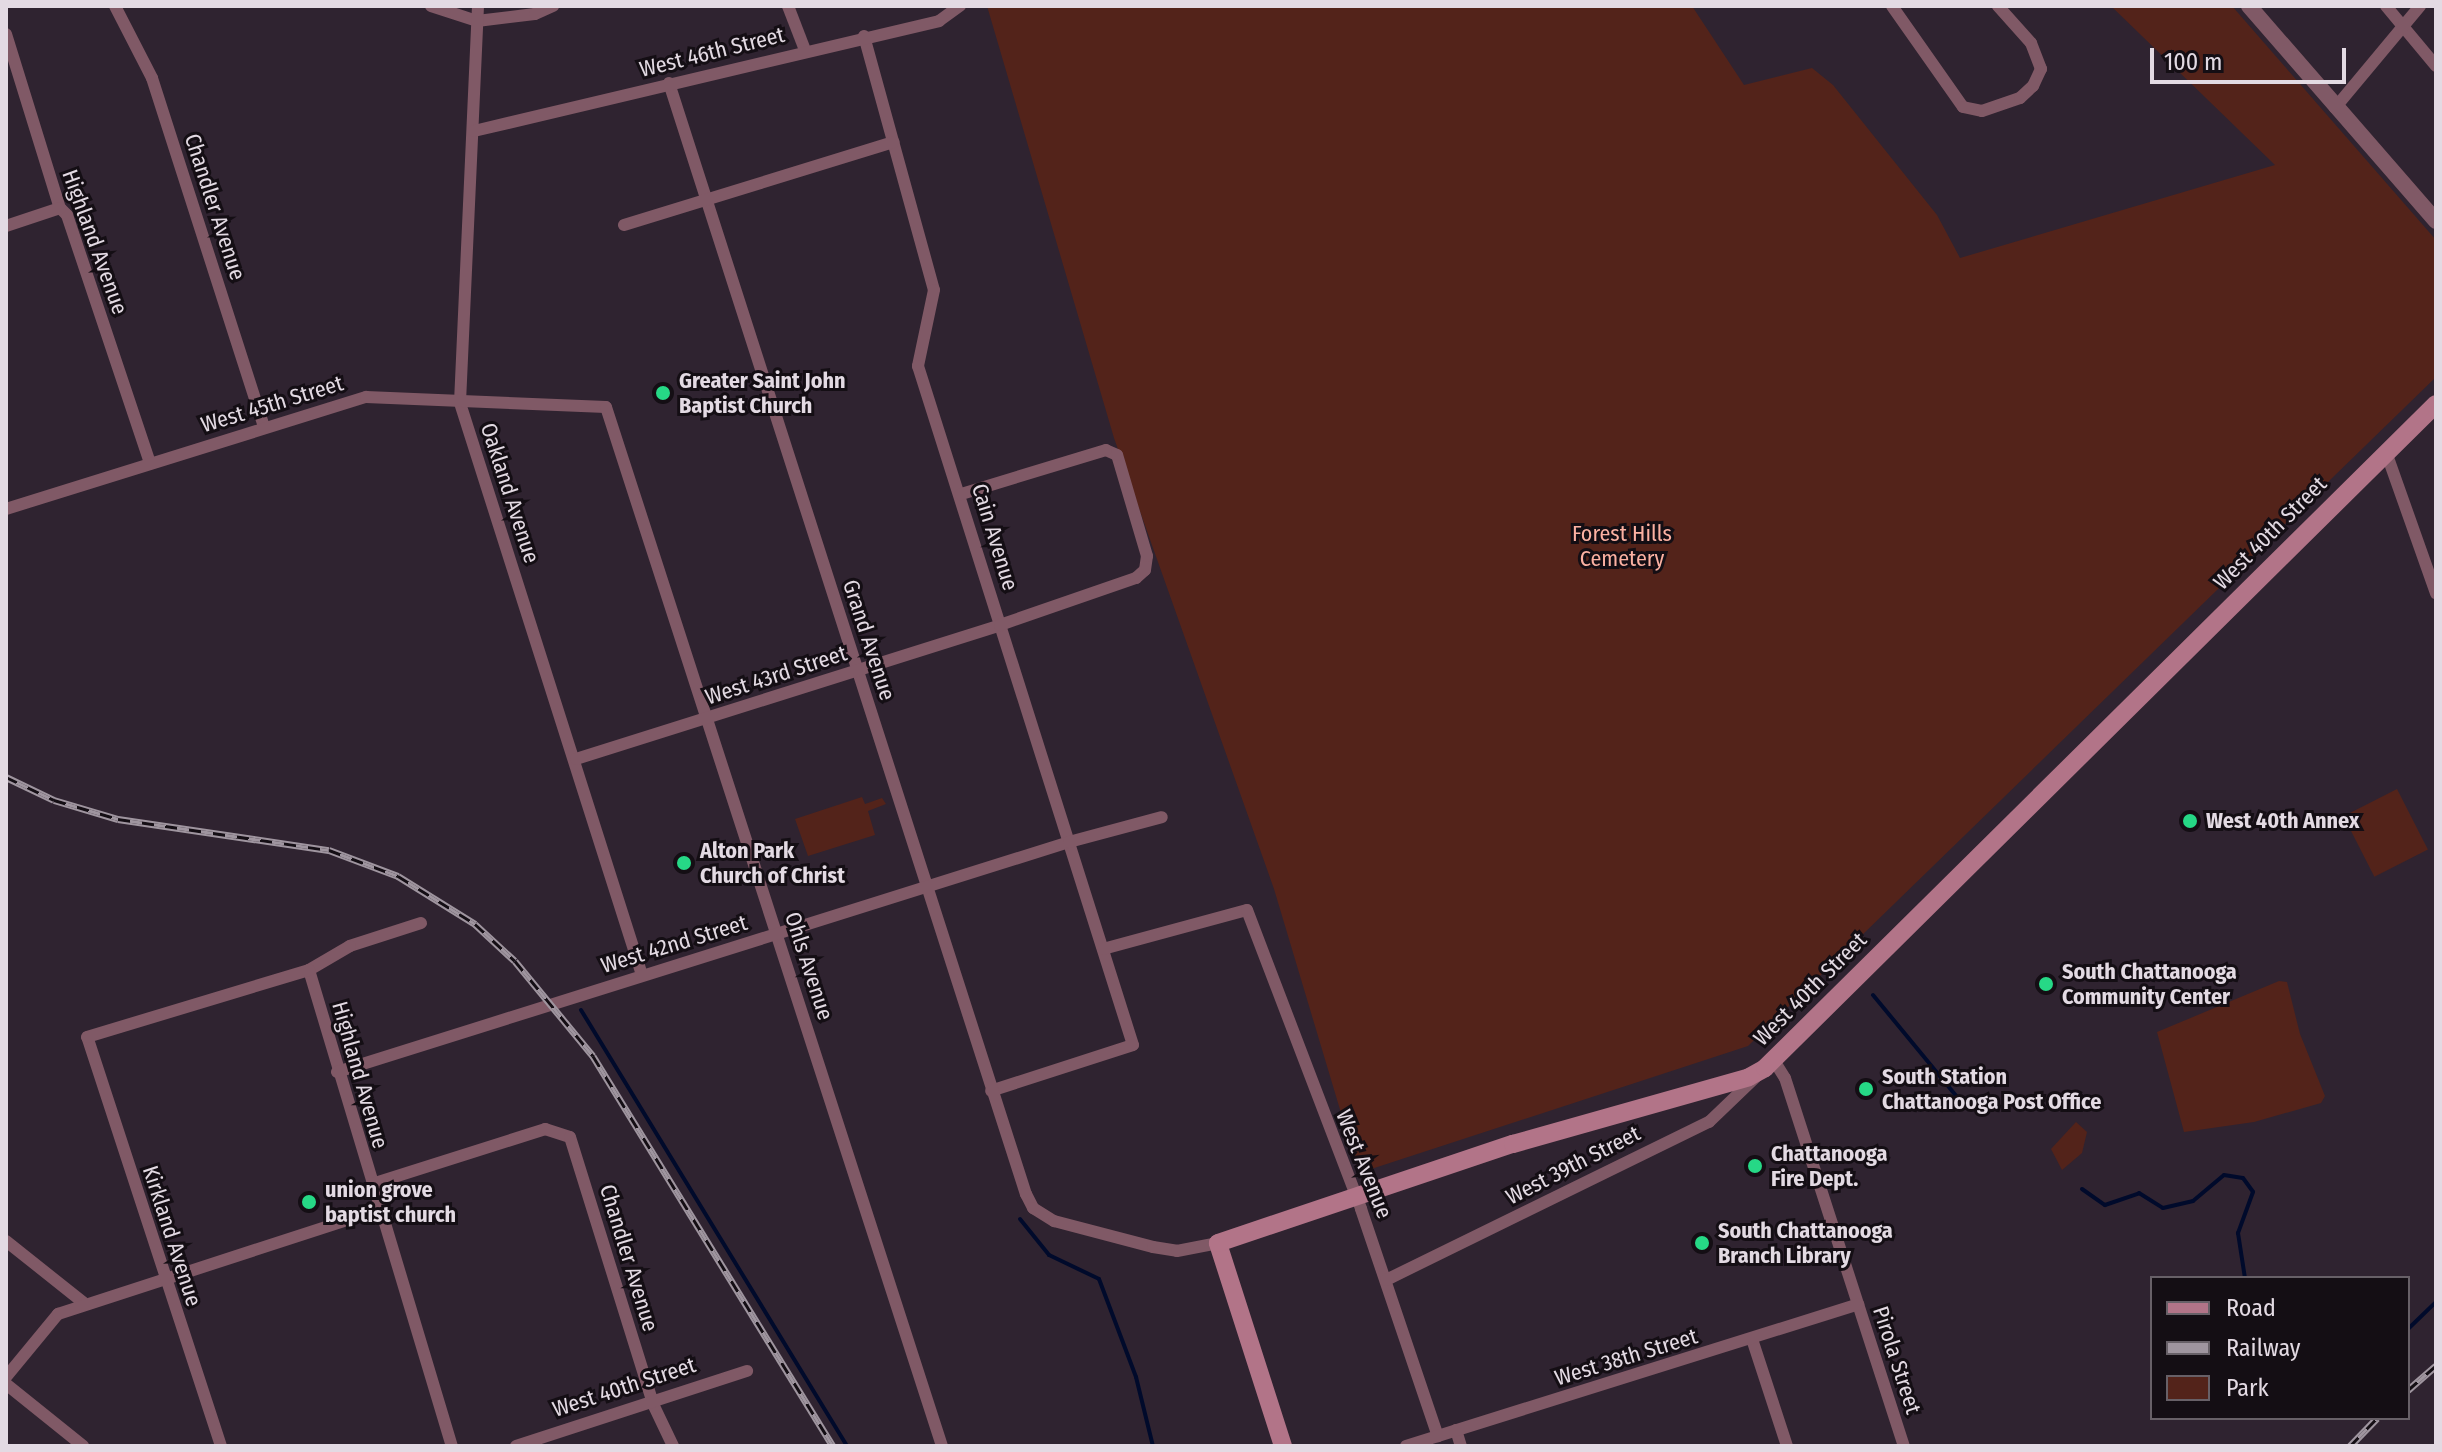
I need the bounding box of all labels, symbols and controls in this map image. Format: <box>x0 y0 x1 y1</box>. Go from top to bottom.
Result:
street label: West 46th Street <box>637 21 787 83</box>
scale bar <box>2154 32 2350 82</box>
text: 100 m <box>2164 48 2222 76</box>
street label: Chandler Avenue <box>179 131 251 283</box>
street label: Highland Avenue <box>57 166 133 318</box>
place label: Greater Saint John Baptist Church <box>679 367 846 418</box>
street label: West 45th Street <box>198 370 346 438</box>
marker: Greater Saint John Baptist Church <box>654 384 672 402</box>
street label: Oakland Avenue <box>475 420 545 566</box>
street label: West 40th Street <box>2208 471 2332 595</box>
street label: Cain Avenue <box>966 480 1024 594</box>
park label: Forest Hills Cemetery <box>1572 520 1672 572</box>
street label: Grand Avenue <box>837 576 901 704</box>
street label: West 43rd Street <box>702 640 850 710</box>
place label: West 40th Annex <box>2206 808 2359 834</box>
marker: West 40th Annex <box>2181 812 2199 830</box>
place label: Alton Park Church of Christ <box>700 837 845 888</box>
marker: Alton Park Church of Christ <box>675 854 693 872</box>
street label: West 42nd Street <box>598 909 750 979</box>
street label: Ohls Avenue <box>779 909 839 1023</box>
street label: West 40th Street <box>1748 927 1872 1051</box>
place label: South Chattanooga Community Center <box>2062 958 2237 1010</box>
marker: South Chattanooga Community Center <box>2037 975 2055 993</box>
street label: Highland Avenue <box>326 998 394 1152</box>
place label: South Station Chattanooga Post Office <box>1882 1063 2101 1114</box>
marker: South Station Chattanooga Post Office <box>1857 1080 1875 1098</box>
street label: West Avenue <box>1330 1106 1398 1222</box>
street label: West 39th Street <box>1501 1120 1645 1210</box>
place label: Chattanooga Fire Dept. <box>1771 1140 1887 1192</box>
marker: Chattanooga Fire Dept. <box>1746 1157 1764 1175</box>
street label: Kirkland Avenue <box>137 1162 207 1310</box>
place label: union grove baptist church <box>325 1176 456 1228</box>
street label: Chandler Avenue <box>594 1181 664 1335</box>
marker: union grove baptist church <box>300 1193 318 1211</box>
place label: South Chattanooga Branch Library <box>1718 1217 1893 1268</box>
marker: South Chattanooga Branch Library <box>1693 1234 1711 1252</box>
legend <box>2150 1276 2410 1420</box>
text: Road <box>2226 1294 2276 1322</box>
street label: Pirola Street <box>1867 1303 1927 1417</box>
street label: West 38th Street <box>1551 1323 1701 1391</box>
text: Railway <box>2226 1334 2301 1362</box>
street label: West 40th Street <box>549 1351 699 1423</box>
text: Park <box>2226 1374 2269 1402</box>

